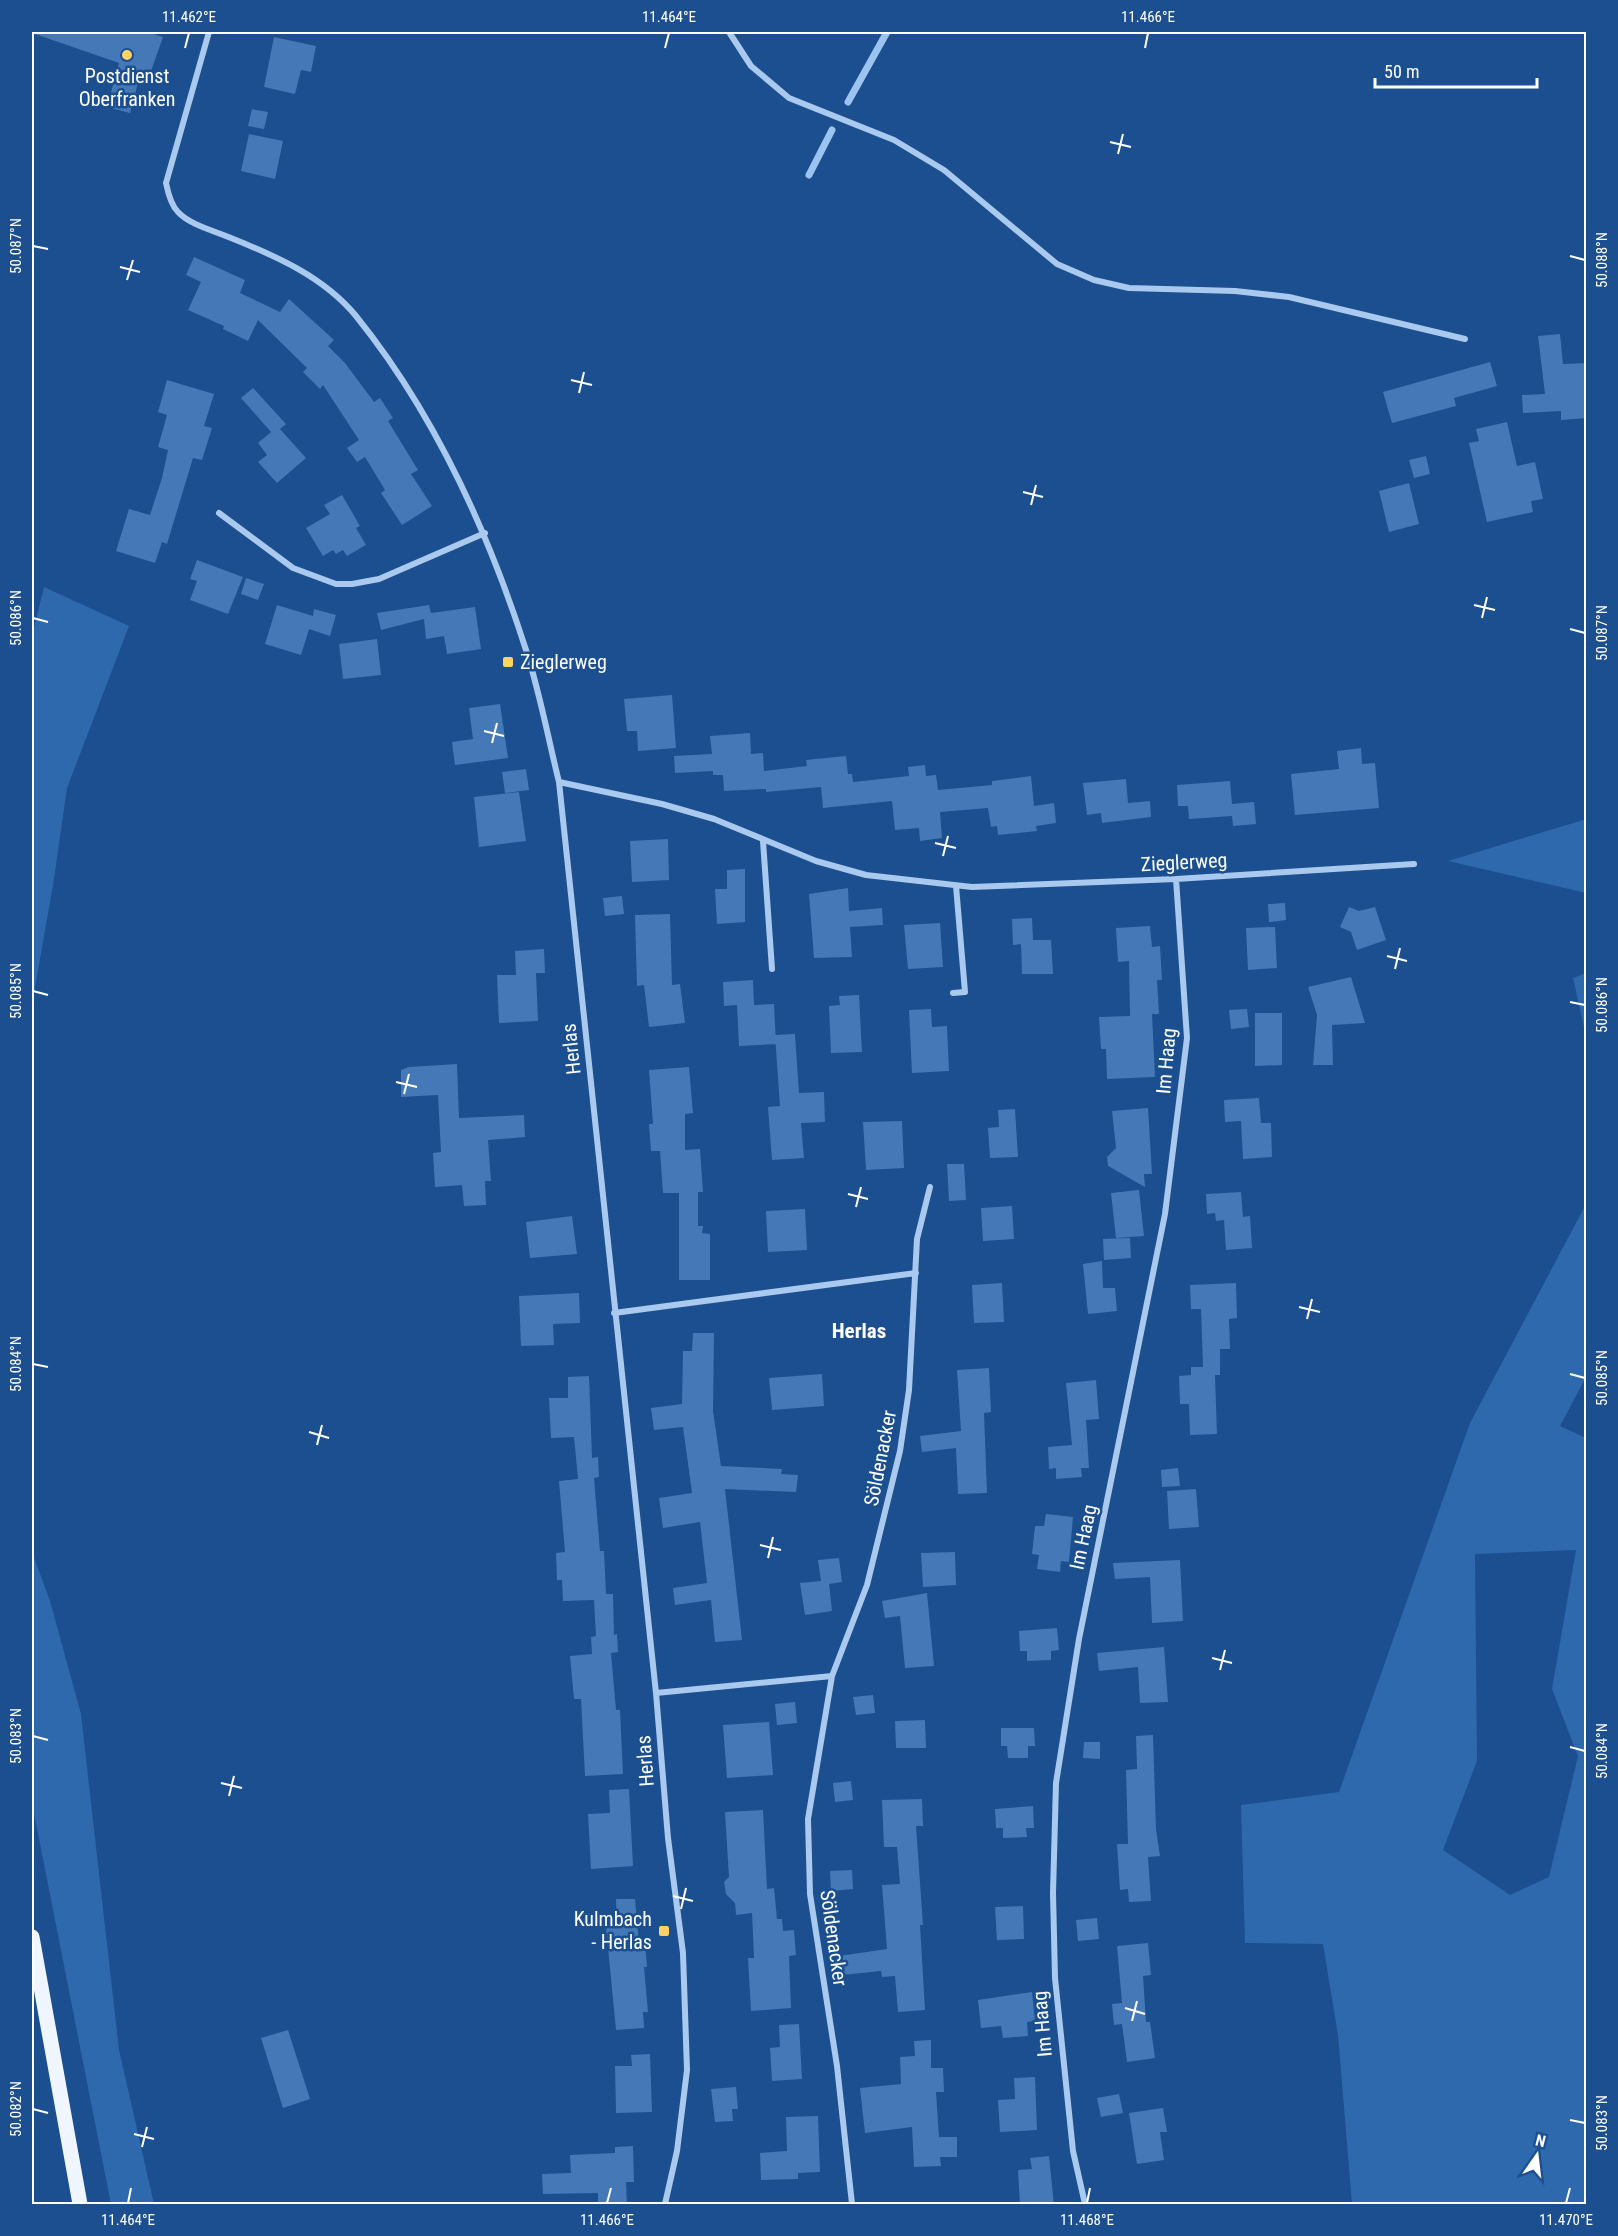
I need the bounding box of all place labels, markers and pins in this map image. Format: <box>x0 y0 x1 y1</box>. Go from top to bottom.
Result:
marker: Postdienst Oberfranken <box>120 48 134 62</box>
place label: Postdienst Oberfranken <box>79 64 175 111</box>
place label: Zieglerweg <box>520 650 607 674</box>
marker: Zieglerweg <box>501 655 515 669</box>
place label: Kulmbach - Herlas <box>574 1907 652 1954</box>
marker: Kulmbach - Herlas <box>657 1924 671 1938</box>

